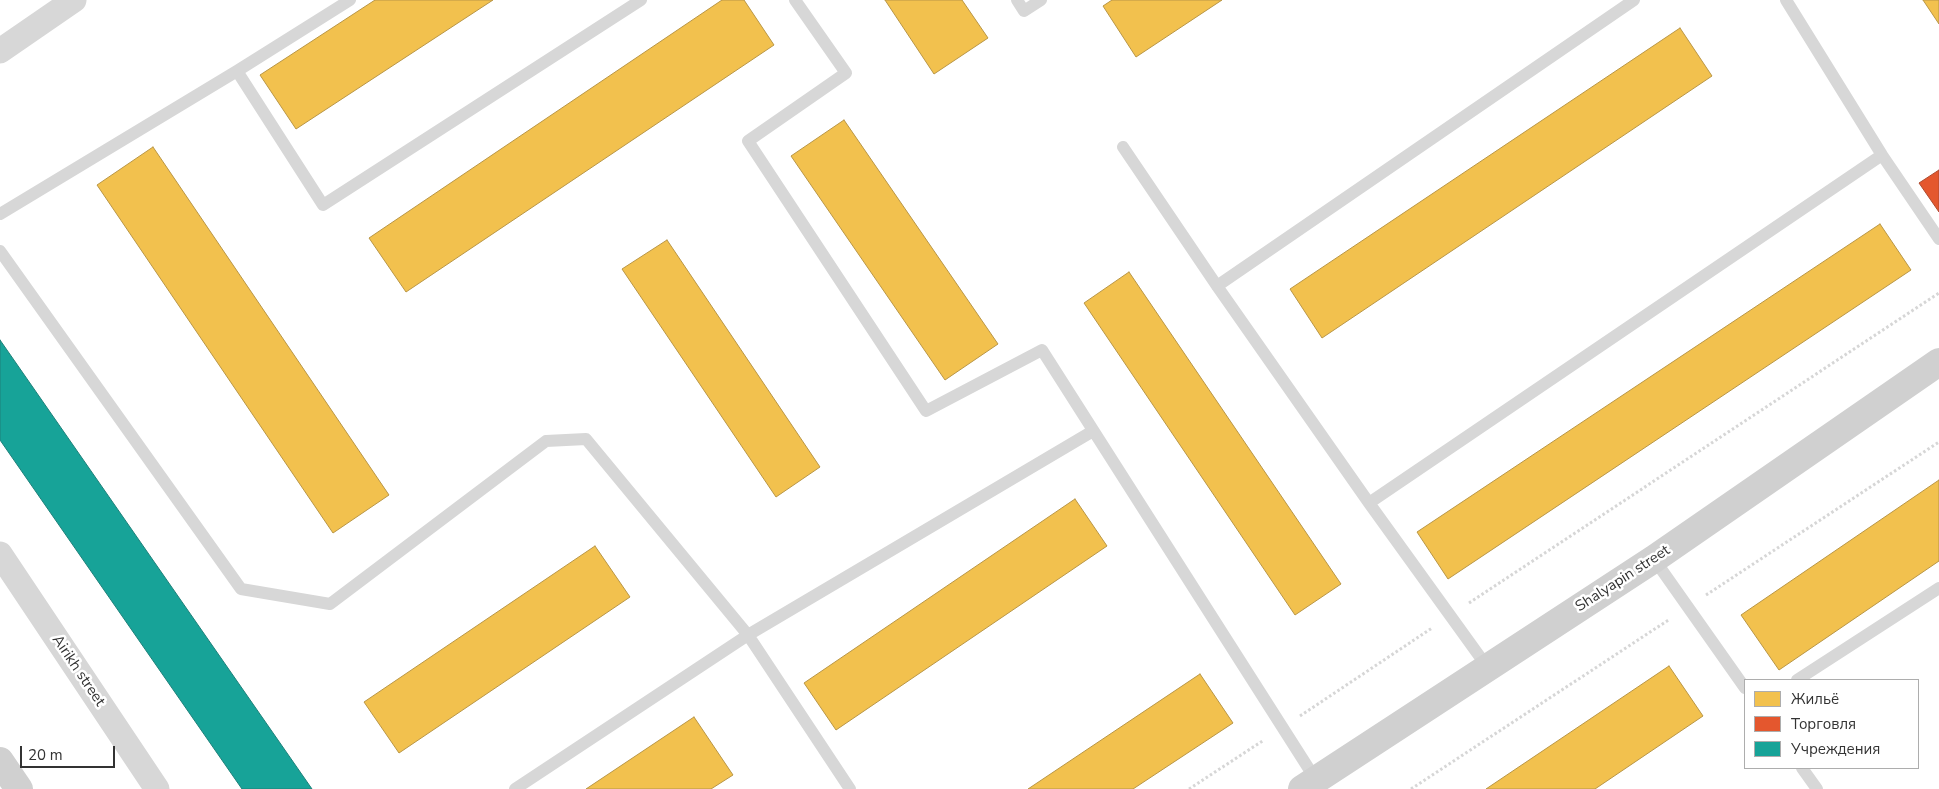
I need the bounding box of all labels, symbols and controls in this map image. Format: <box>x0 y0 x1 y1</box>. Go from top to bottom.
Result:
street label: Shalyapin street <box>1572 542 1674 616</box>
street label: Airikh street <box>48 632 108 710</box>
legend <box>1744 679 1919 769</box>
text: Жильё <box>1791 689 1839 709</box>
text: Торговля <box>1791 714 1856 734</box>
scale bar <box>22 736 118 768</box>
text: Учреждения <box>1791 739 1880 759</box>
text: 20 m <box>28 745 63 765</box>

